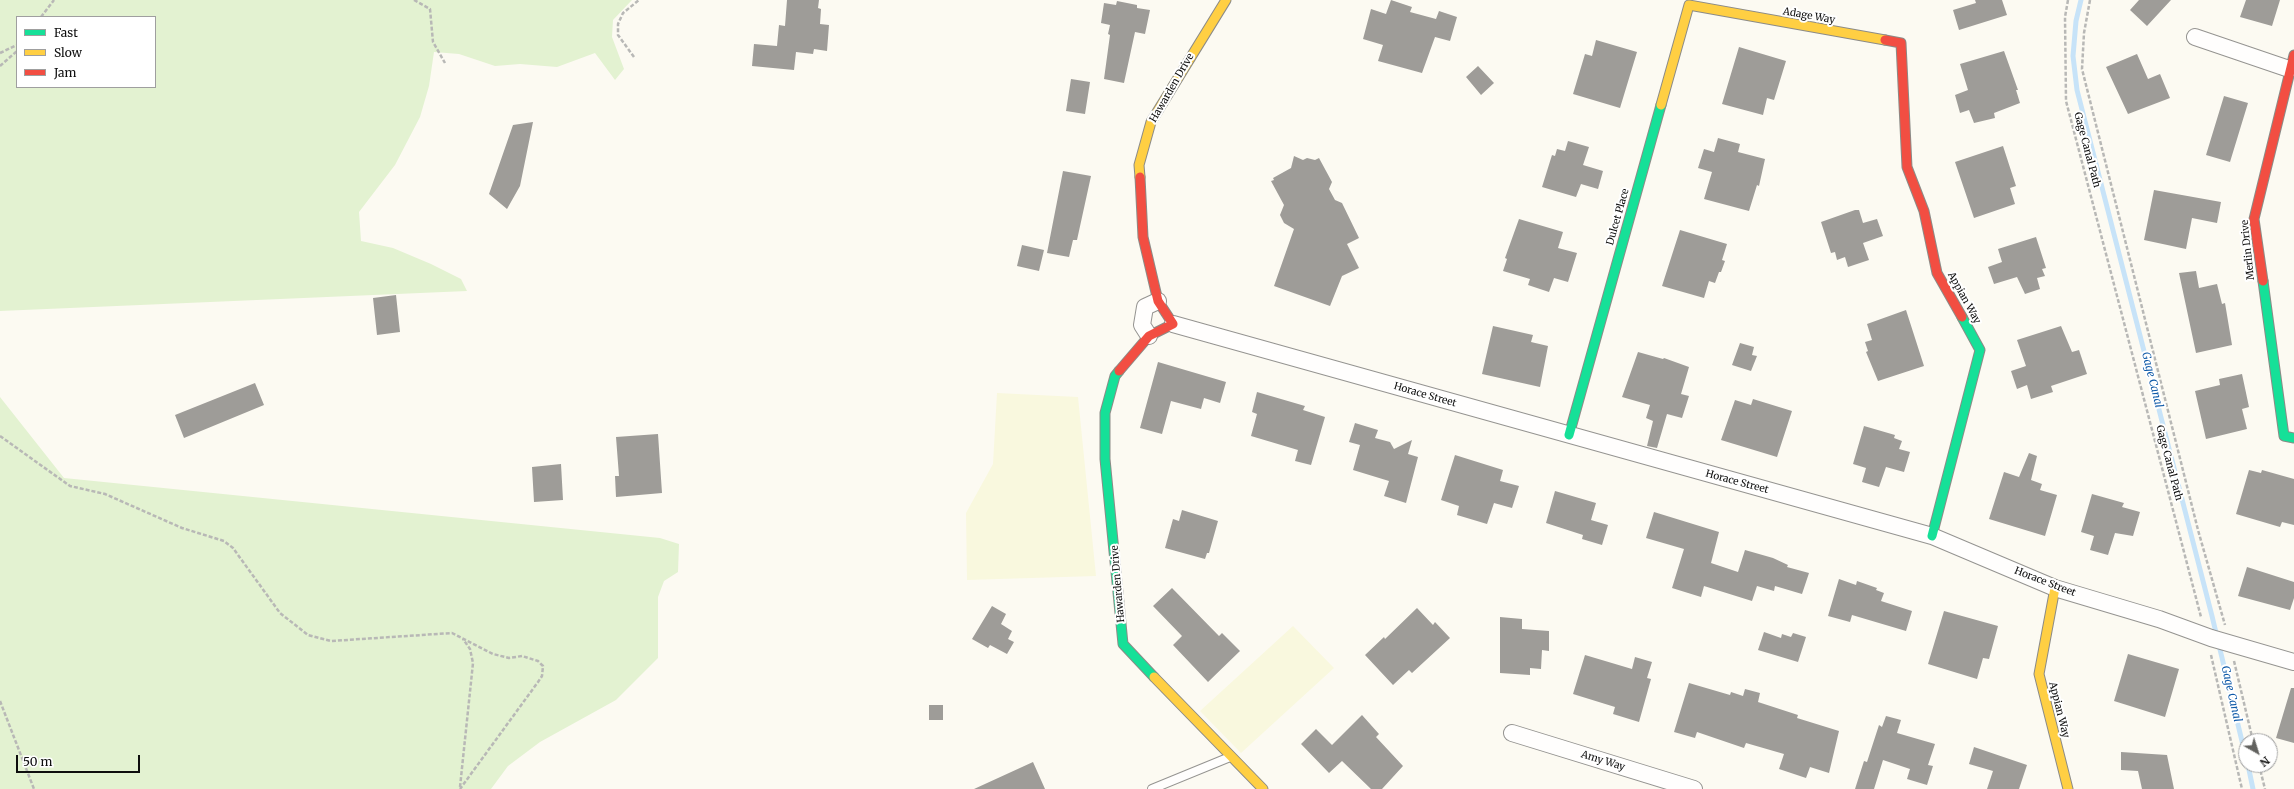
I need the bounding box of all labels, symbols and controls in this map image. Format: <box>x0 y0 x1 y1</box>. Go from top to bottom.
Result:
street label: Adage Way <box>1782 6 1836 26</box>
legend <box>16 16 156 88</box>
text: Fast <box>54 25 78 40</box>
text: Slow <box>54 45 82 60</box>
street label: Hawarden Drive <box>1147 51 1197 125</box>
text: Jam <box>54 65 76 80</box>
street label: Gage Canal Path <box>2071 111 2103 189</box>
street label: Dulcet Place <box>1604 187 1632 247</box>
street label: Merlin Drive <box>2239 219 2257 281</box>
street label: Appian Way <box>1945 270 1983 326</box>
water label: Gage Canal <box>2139 351 2165 409</box>
street label: Horace Street <box>1392 380 1458 410</box>
street label: Gage Canal Path <box>2153 424 2185 502</box>
street label: Horace Street <box>1704 468 1770 496</box>
street label: Hawarden Drive <box>1109 545 1127 623</box>
street label: Horace Street <box>2013 565 2077 599</box>
water label: Gage Canal <box>2218 665 2244 723</box>
street label: Appian Way <box>2046 681 2072 739</box>
north arrow <box>2238 733 2278 773</box>
scale bar <box>18 747 142 773</box>
street label: Amy Way <box>1580 749 1626 773</box>
text: N <box>2257 753 2273 770</box>
text: 50 m <box>23 754 52 769</box>

